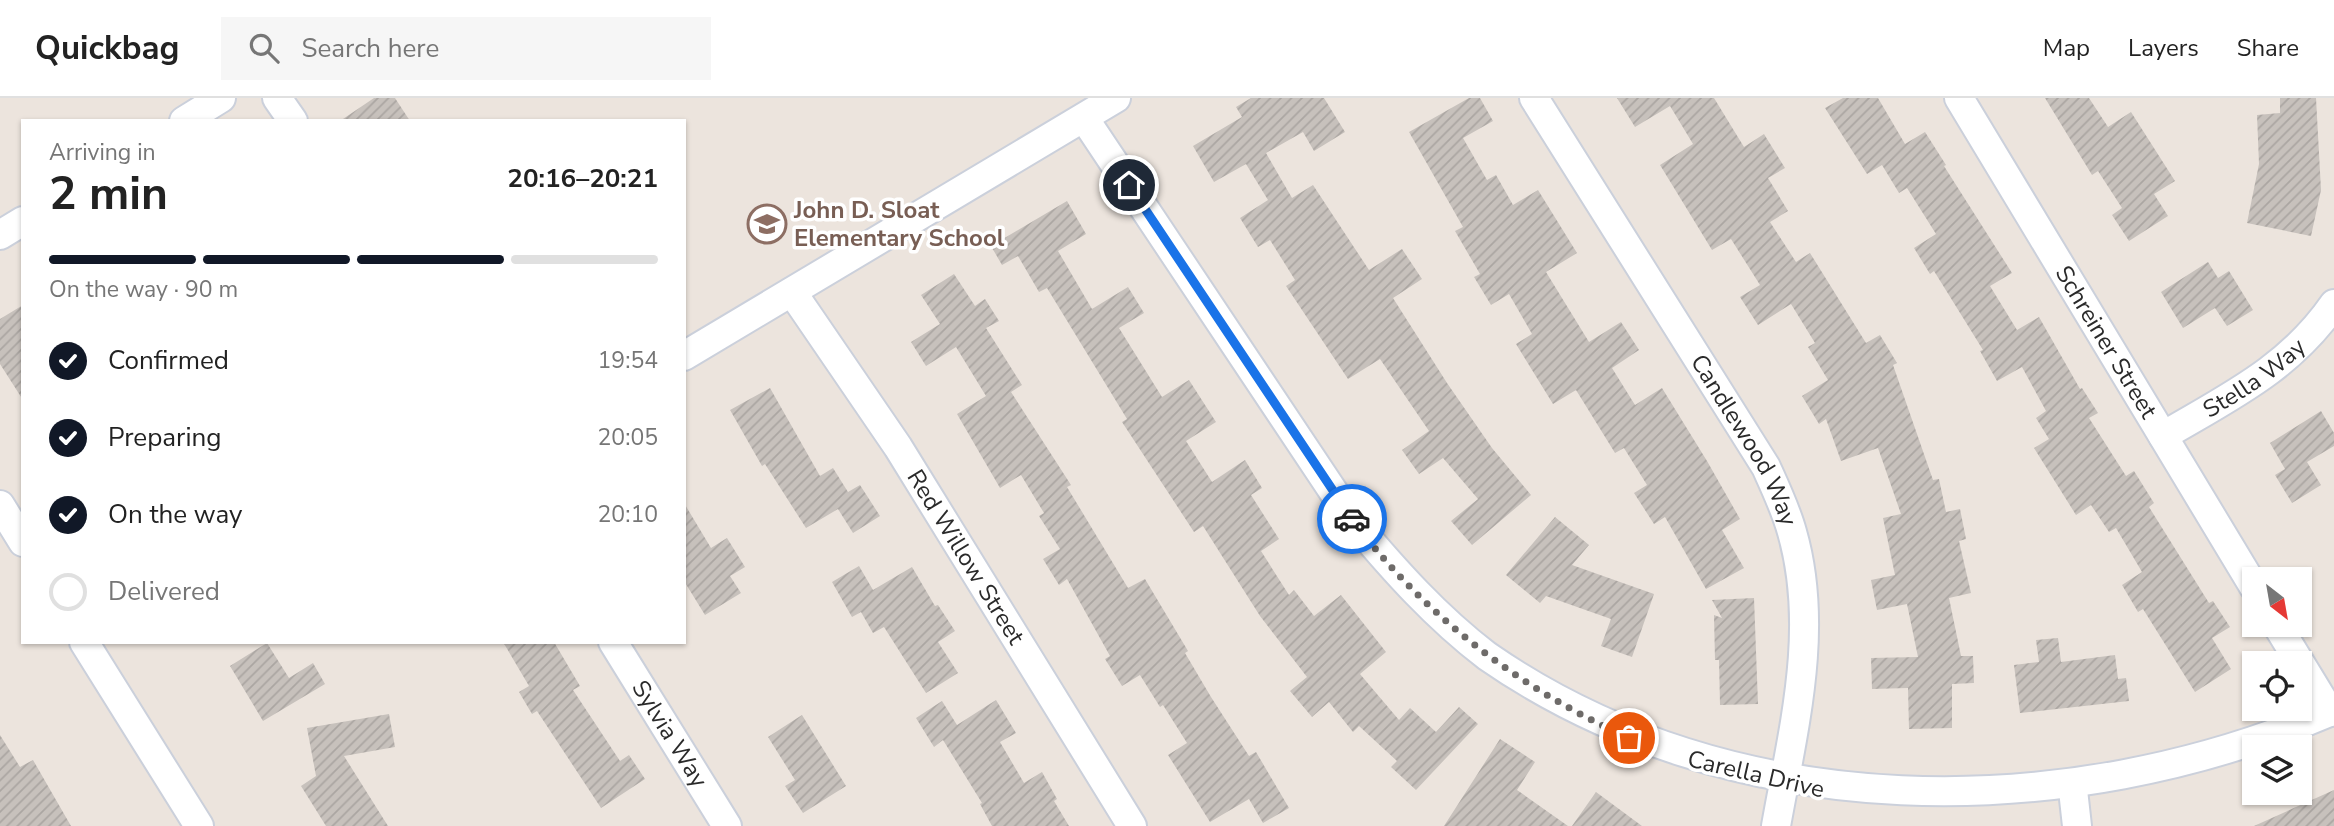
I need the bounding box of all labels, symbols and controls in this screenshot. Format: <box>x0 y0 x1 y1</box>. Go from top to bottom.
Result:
search box <box>221 17 711 80</box>
text: Quickbag <box>35 26 179 71</box>
icon: search <box>245 29 283 67</box>
text: Search here <box>301 31 439 66</box>
text: Map <box>2043 32 2090 64</box>
text: Layers <box>2128 32 2199 64</box>
text: Share <box>2237 32 2299 64</box>
text: Arriving in <box>49 137 156 168</box>
pin <box>1099 155 1159 215</box>
text: 20:16–20:21 <box>507 161 658 196</box>
text: 2 min <box>49 162 168 225</box>
icon: home <box>1110 166 1148 204</box>
place label: John D. Sloat Elementary School <box>793 194 1005 254</box>
school or university icon: John D. Sloat Elementary School <box>746 203 788 245</box>
street label: Schreiner Street <box>2048 260 2165 425</box>
text: On the way · 90 m <box>49 274 238 305</box>
street label: Stella Way <box>2197 331 2313 426</box>
icon: check <box>49 342 87 380</box>
text: Confirmed <box>108 343 229 378</box>
text: 19:54 <box>598 345 658 376</box>
street label: Candlewood Way <box>1683 348 1805 530</box>
icon: check <box>49 419 87 457</box>
text: Preparing <box>108 420 221 455</box>
text: 20:05 <box>598 422 658 453</box>
street label: Red Willow Street <box>900 463 1032 651</box>
courier <box>1317 484 1387 554</box>
icon: check <box>49 496 87 534</box>
text: On the way <box>108 497 242 532</box>
text: 20:10 <box>598 499 658 530</box>
icon: car <box>1333 500 1371 538</box>
north arrow <box>2242 567 2312 637</box>
map controls <box>2242 567 2312 805</box>
text: Delivered <box>108 574 220 609</box>
button: locate <box>2242 651 2312 721</box>
street label: Sylvia Way <box>625 674 716 794</box>
pin <box>1599 708 1659 768</box>
icon: bag <box>1610 719 1648 757</box>
button: layers <box>2242 735 2312 805</box>
street label: Carella Drive <box>1684 743 1828 805</box>

